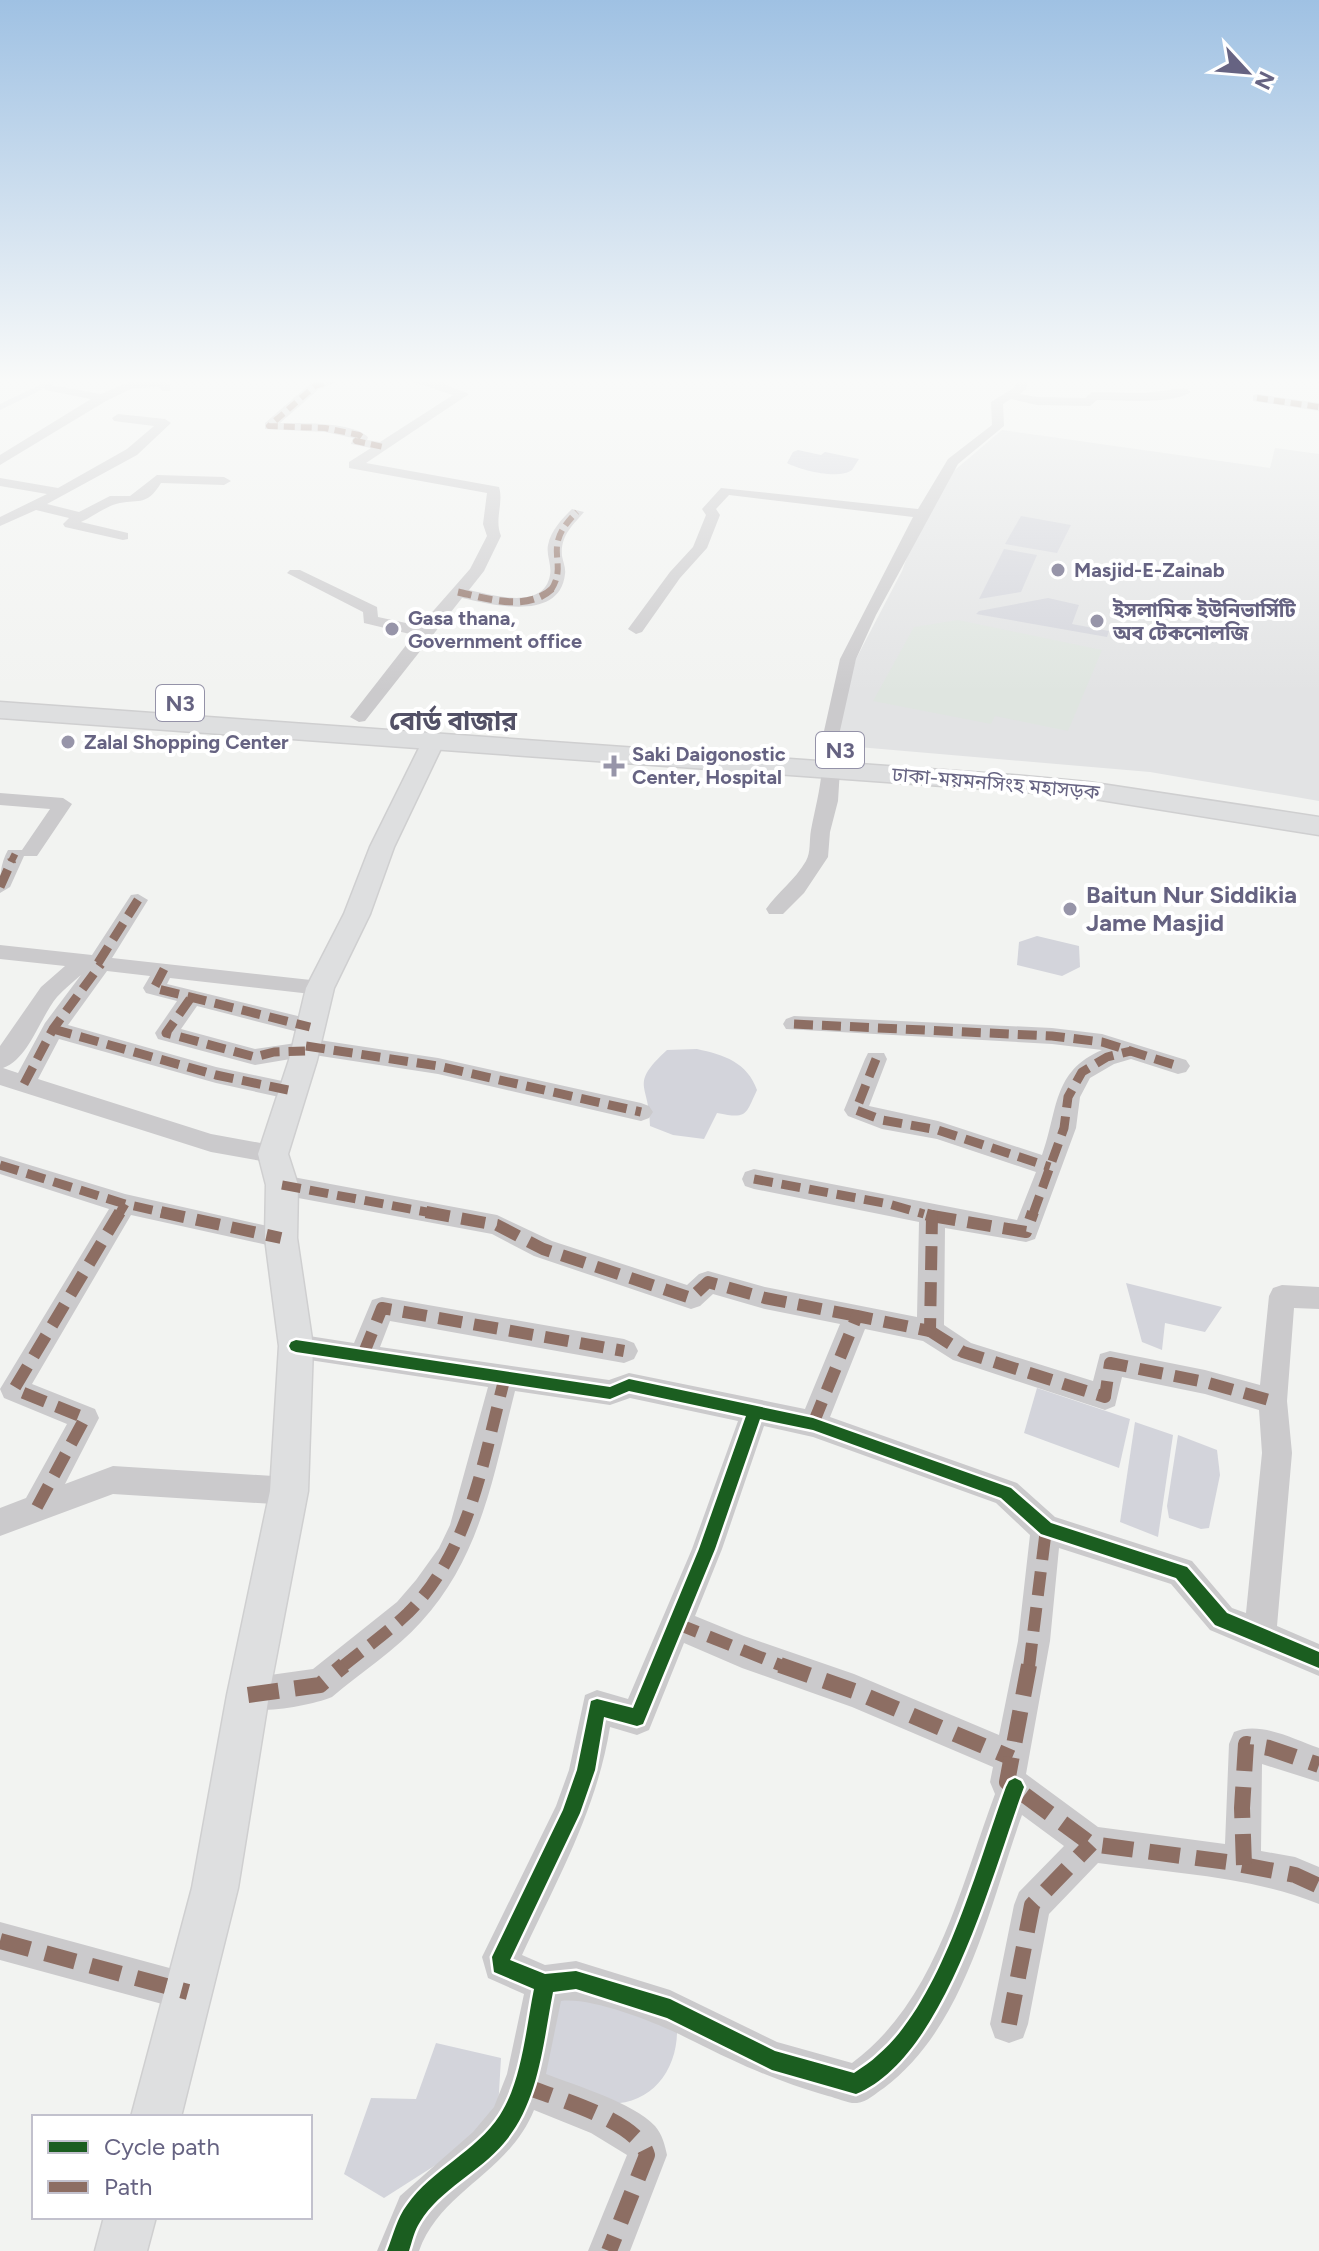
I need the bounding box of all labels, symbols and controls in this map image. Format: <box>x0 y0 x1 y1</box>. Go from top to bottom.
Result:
north arrow <box>1207 32 1287 112</box>
text: N <box>1249 67 1280 94</box>
place label: Masjid-E-Zainab <box>1074 558 1225 582</box>
marker: Masjid-E-Zainab <box>1049 561 1067 579</box>
place label: ইসলামিক ইউনিভার্সিটি অব টেকনোলজি <box>1112 598 1296 645</box>
place label: Gasa thana, Government office <box>408 606 582 653</box>
marker: ইসলামিক ইউনিভার্সিটি অব টেকনোলজি <box>1088 612 1106 630</box>
marker: Gasa thana, Government office <box>383 620 401 638</box>
road number: N3 <box>156 685 204 721</box>
district label: বোর্ড বাজার <box>389 705 517 737</box>
place label: Zalal Shopping Center <box>84 730 289 754</box>
road number: N3 <box>816 732 864 768</box>
marker: Zalal Shopping Center <box>59 733 77 751</box>
place label: Saki Daigonostic Center, Hospital <box>632 742 786 789</box>
marker: Saki Daigonostic Center, Hospital <box>603 755 625 777</box>
street label: ঢাকা-ময়মনসিংহ মহাসড়ক <box>890 762 1102 804</box>
place label: Baitun Nur Siddikia Jame Masjid <box>1086 880 1297 937</box>
marker: Baitun Nur Siddikia Jame Masjid <box>1061 900 1079 918</box>
legend <box>32 2115 312 2219</box>
text: Cycle path <box>104 2132 220 2161</box>
text: Path <box>104 2172 152 2201</box>

